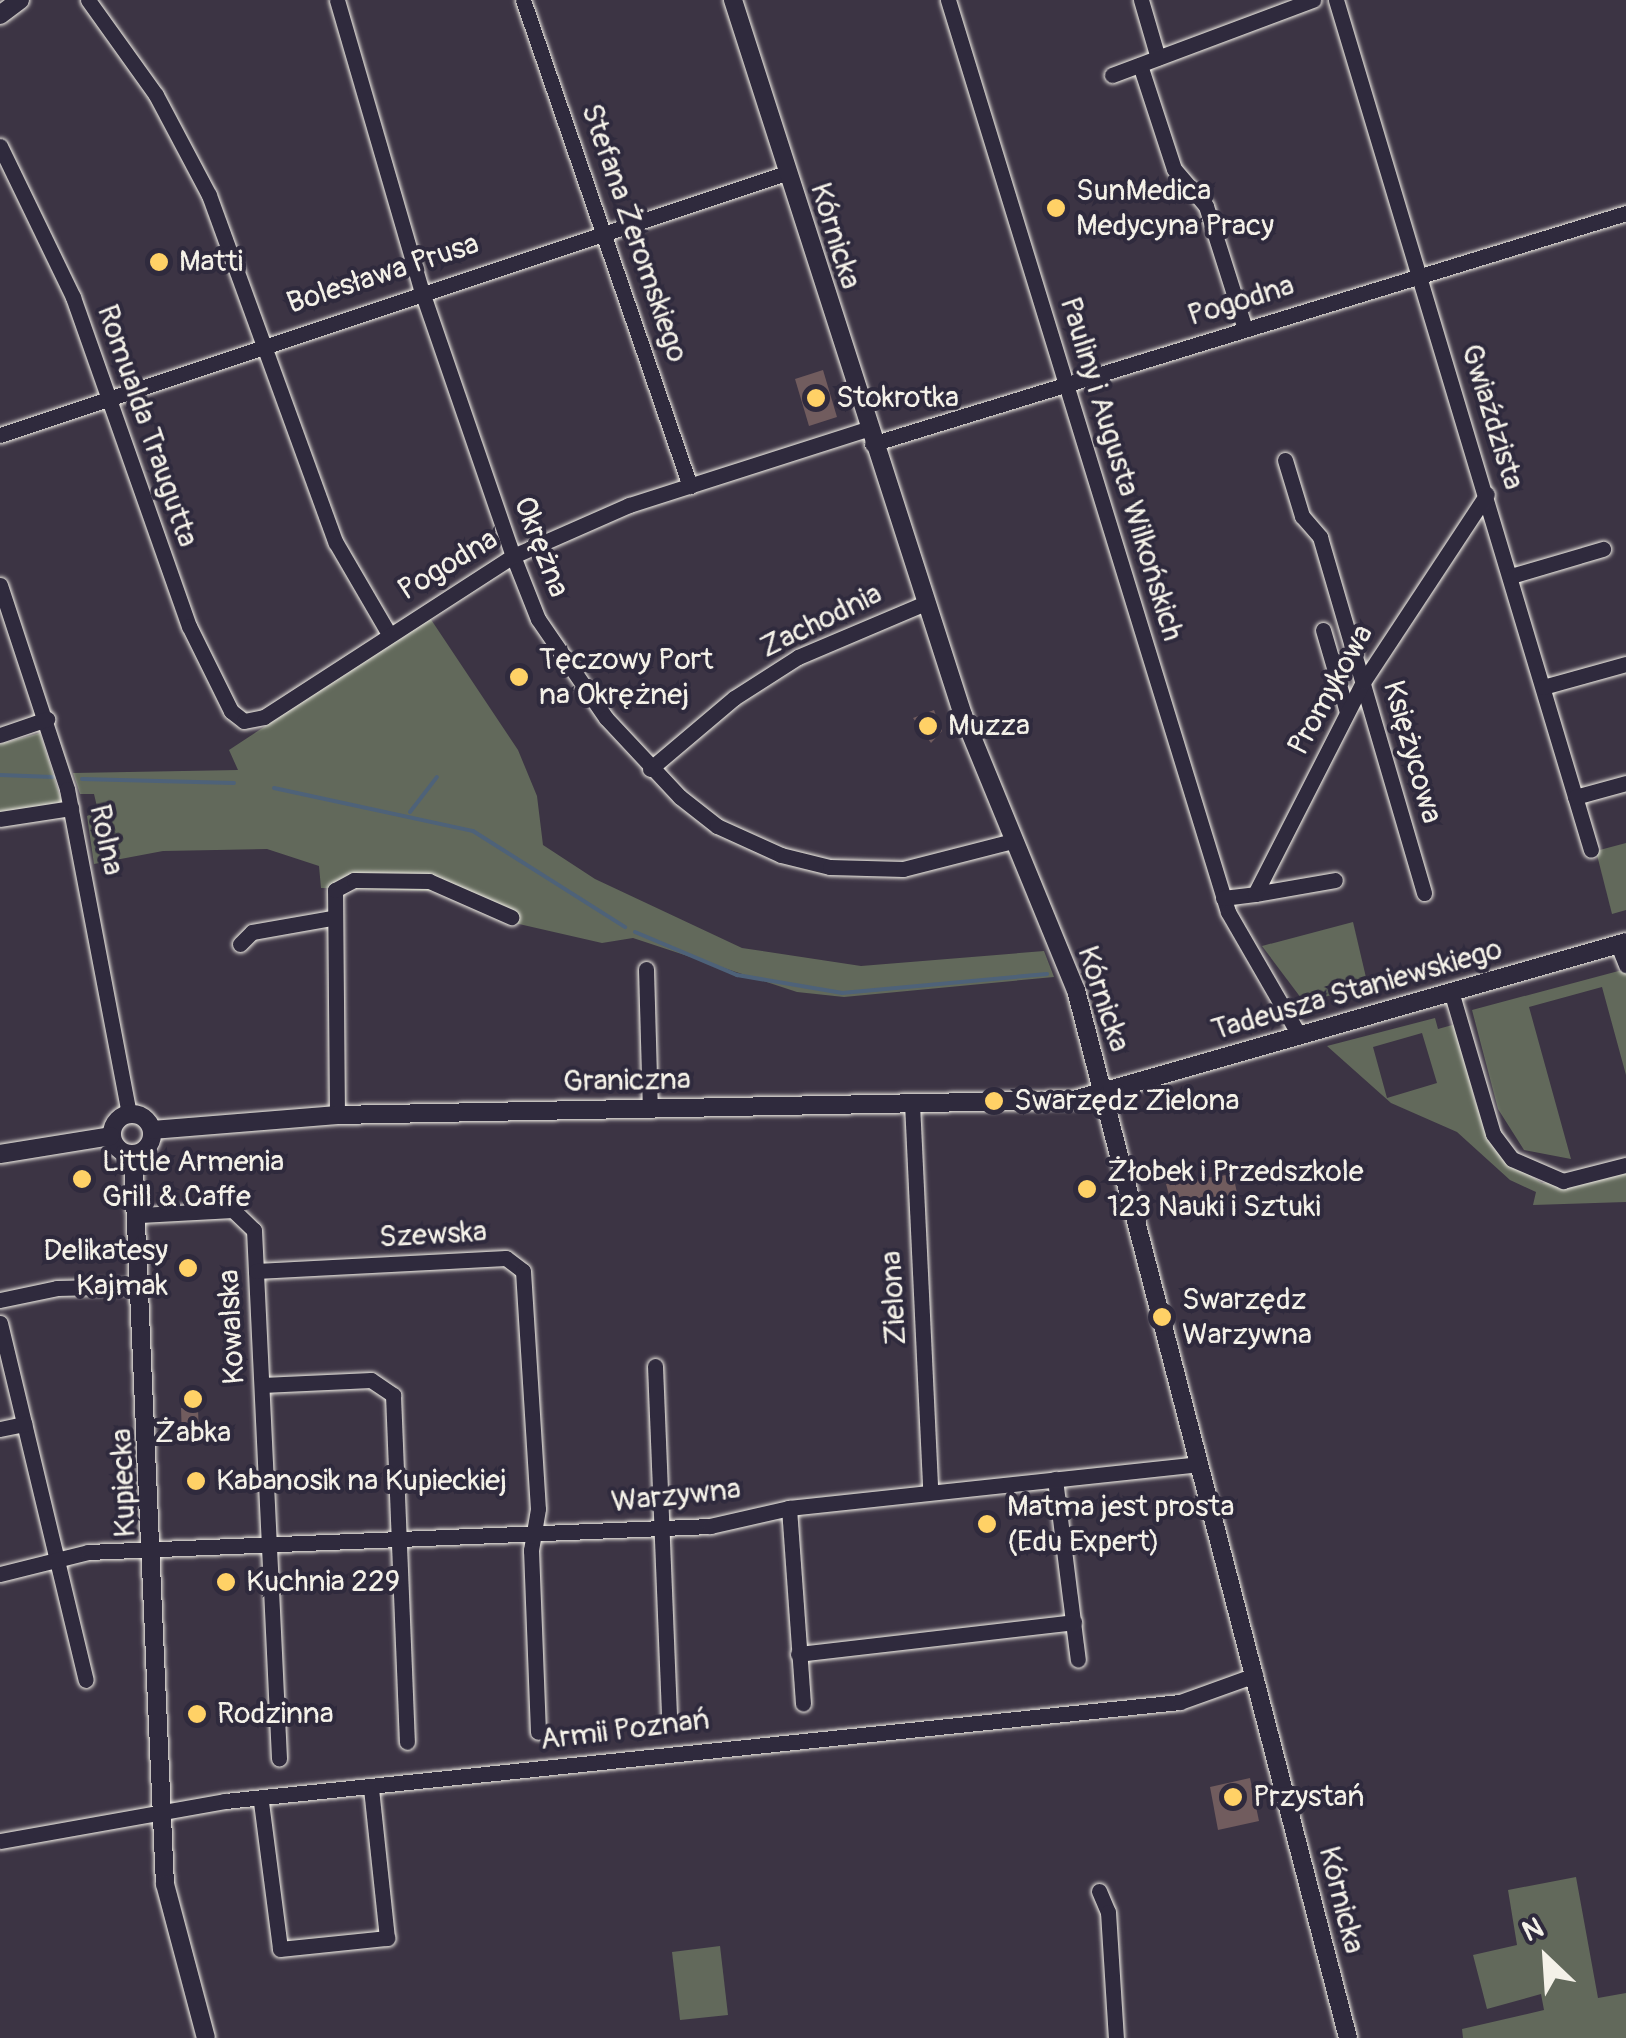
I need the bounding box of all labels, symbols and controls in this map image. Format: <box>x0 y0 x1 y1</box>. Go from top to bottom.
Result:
street label: Stefana Żeromskiego <box>573 99 695 367</box>
place label: SunMedica Medycyna Pracy <box>1076 173 1274 244</box>
street label: Kórnicka <box>802 179 868 293</box>
marker: SunMedica Medycyna Pracy <box>1045 197 1067 219</box>
street label: Bolesława Prusa <box>283 226 483 322</box>
place label: Matti <box>179 244 243 280</box>
marker: Matti <box>148 251 170 273</box>
street label: Pogodna <box>1183 268 1299 334</box>
street label: Pauliny i Augusta Wilkońskich <box>1052 293 1190 645</box>
street label: Romualda Traugutta <box>89 300 205 552</box>
street label: Gwiaździsta <box>1453 340 1531 494</box>
place label: Stokrotka <box>836 380 959 416</box>
marker: Stokrotka <box>805 387 827 409</box>
street label: Okrężna <box>505 492 577 602</box>
street label: Pogodna <box>392 521 504 609</box>
street label: Zachodnia <box>754 576 888 666</box>
street label: Promykowa <box>1281 619 1381 761</box>
place label: Tęczowy Port na Okrężnej <box>539 642 713 712</box>
marker: Tęczowy Port na Okrężnej <box>508 666 530 688</box>
street label: Księżycowa <box>1374 677 1450 827</box>
place label: Muzza <box>948 708 1030 744</box>
marker: Muzza <box>917 715 939 737</box>
street label: Rolna <box>81 801 131 879</box>
street label: Tadeusza Staniewskiego <box>1208 931 1506 1049</box>
street label: Kórnicka <box>1069 941 1137 1057</box>
street label: Graniczna <box>563 1062 691 1100</box>
place label: Swarzędz Zielona <box>1014 1083 1239 1119</box>
marker: Swarzędz Zielona <box>983 1090 1005 1112</box>
place label: Little Armenia Grill & Caffe <box>102 1144 284 1214</box>
place label: Żłobek i Przedszkole 123 Nauki i Sztuki <box>1107 1154 1364 1224</box>
marker: Little Armenia Grill & Caffe <box>71 1168 93 1190</box>
marker: Żłobek i Przedszkole 123 Nauki i Sztuki <box>1076 1178 1098 1200</box>
street label: Szewska <box>378 1214 488 1256</box>
place label: Delikatesy Kajmak <box>43 1233 168 1304</box>
street label: Zielona <box>874 1250 914 1346</box>
marker: Delikatesy Kajmak <box>177 1257 199 1279</box>
street label: Kowalska <box>211 1269 253 1385</box>
place label: Swarzędz Warzywna <box>1182 1282 1312 1352</box>
marker: Swarzędz Warzywna <box>1151 1306 1173 1328</box>
marker: Żabka <box>182 1388 204 1410</box>
place label: Żabka <box>155 1415 231 1451</box>
street label: Kupiecka <box>104 1428 144 1538</box>
place label: Kabanosik na Kupieckiej <box>216 1463 507 1499</box>
marker: Kabanosik na Kupieckiej <box>185 1470 207 1492</box>
street label: Warzywna <box>610 1471 742 1521</box>
place label: Matma jest prosta (Edu Expert) <box>1007 1489 1234 1560</box>
marker: Matma jest prosta (Edu Expert) <box>976 1513 998 1535</box>
place label: Kuchnia 229 <box>246 1564 400 1600</box>
marker: Kuchnia 229 <box>215 1571 237 1593</box>
place label: Rodzinna <box>217 1696 334 1732</box>
street label: Armii Poznań <box>538 1702 712 1758</box>
marker: Rodzinna <box>186 1703 208 1725</box>
place label: Przystań <box>1253 1779 1365 1815</box>
marker: Przystań <box>1222 1786 1244 1808</box>
street label: Kórnicka <box>1310 1843 1372 1957</box>
north arrow <box>1496 1908 1596 2008</box>
text: N <box>1517 1910 1549 1950</box>

